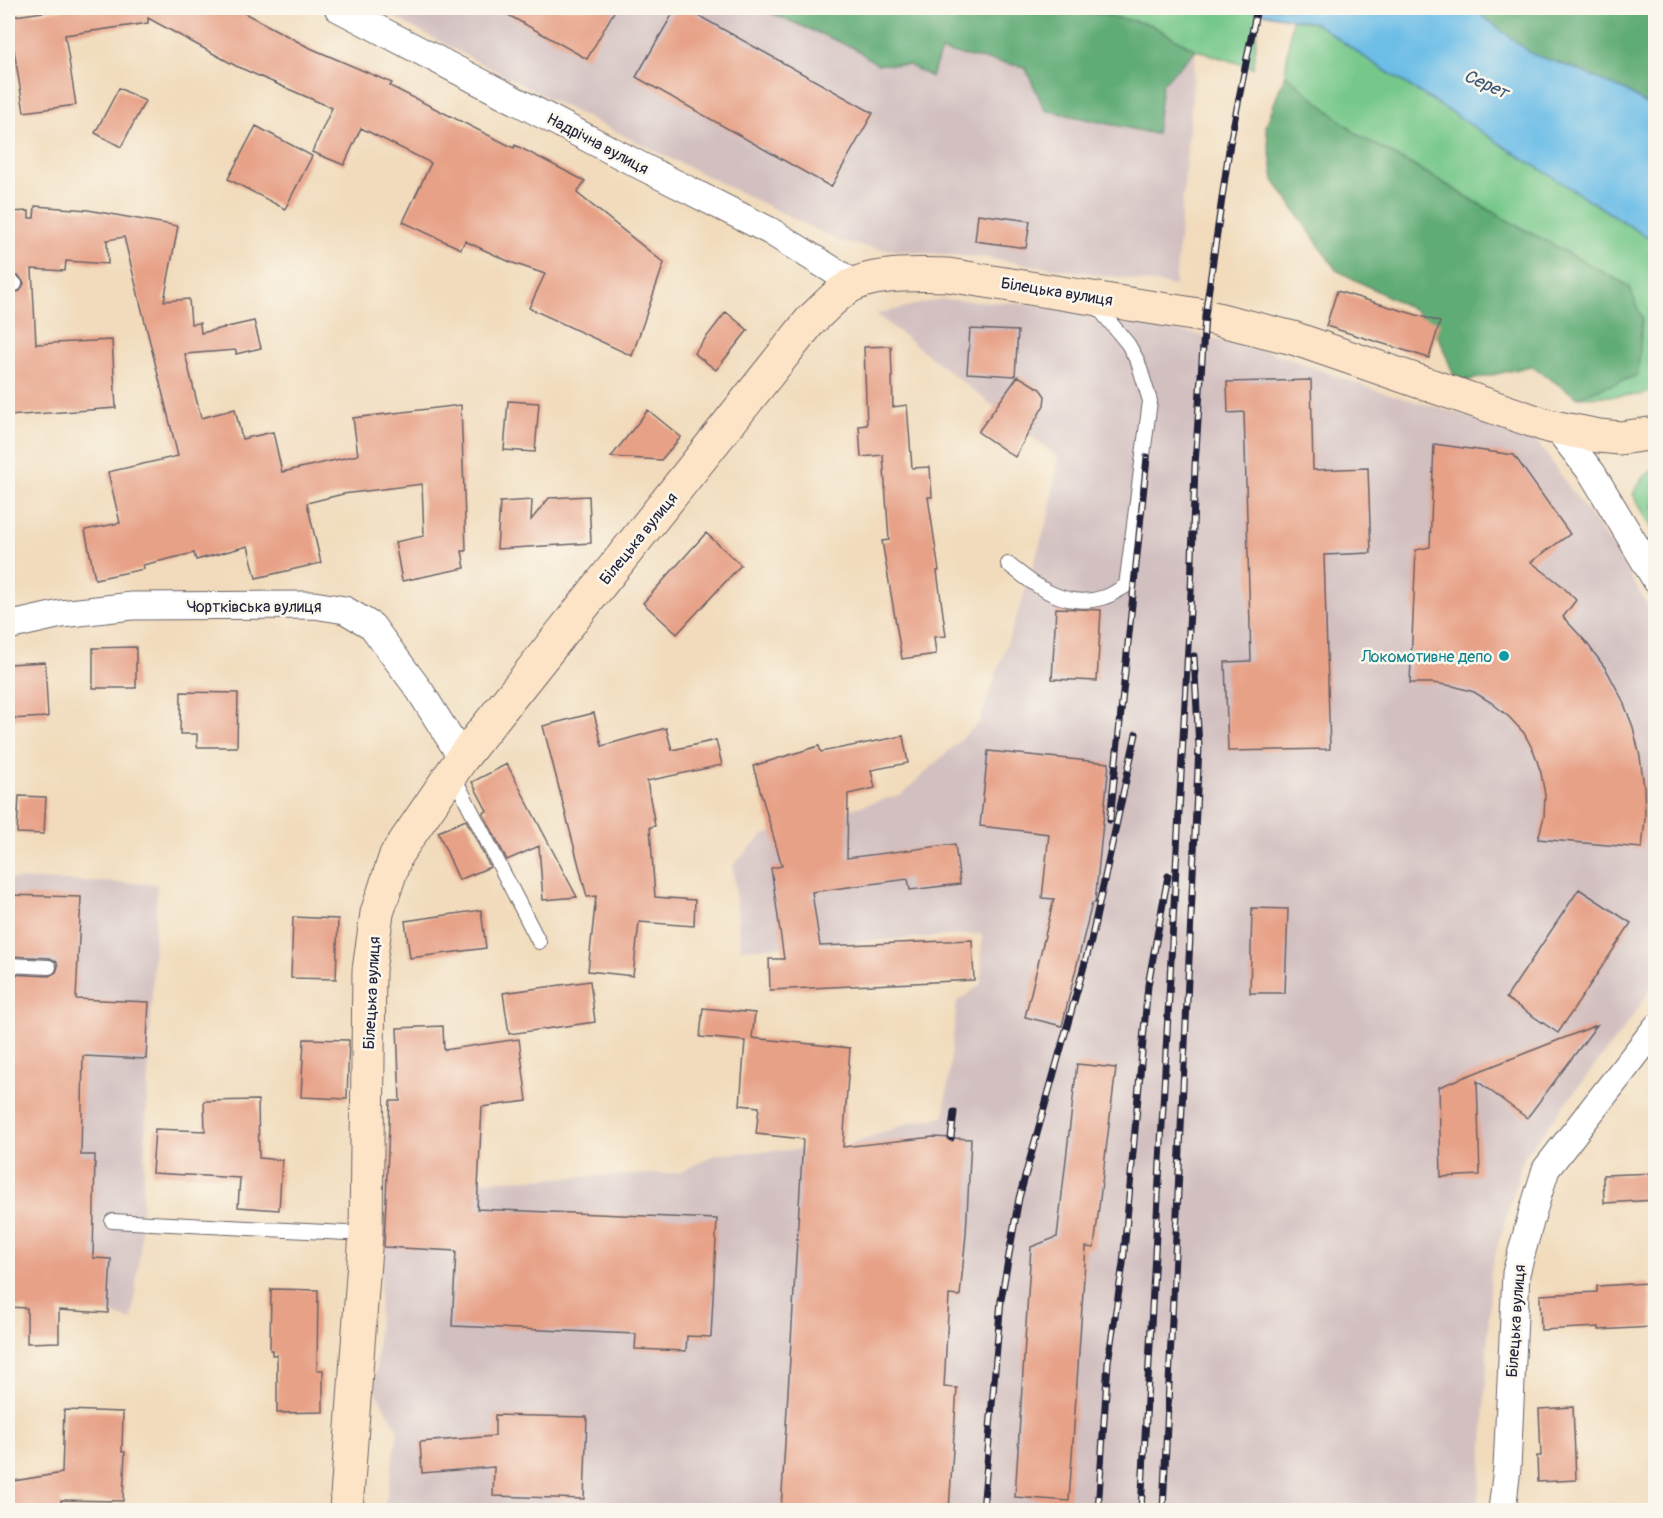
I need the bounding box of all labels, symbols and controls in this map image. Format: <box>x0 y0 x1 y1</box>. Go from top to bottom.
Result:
water label: Серет <box>1460 65 1514 106</box>
street label: Надрічна вулиця <box>543 109 652 179</box>
street label: Білецька вулиця <box>999 273 1114 311</box>
street label: Білецька вулиця <box>595 488 682 589</box>
street label: Чортківська вулиця <box>186 597 322 617</box>
place label: Локомотивне депо <box>1360 647 1492 667</box>
marker: Локомотивне депо <box>1497 649 1511 663</box>
street label: Білецька вулиця <box>359 936 385 1050</box>
street label: Білецька вулиця <box>1502 1264 1530 1378</box>

